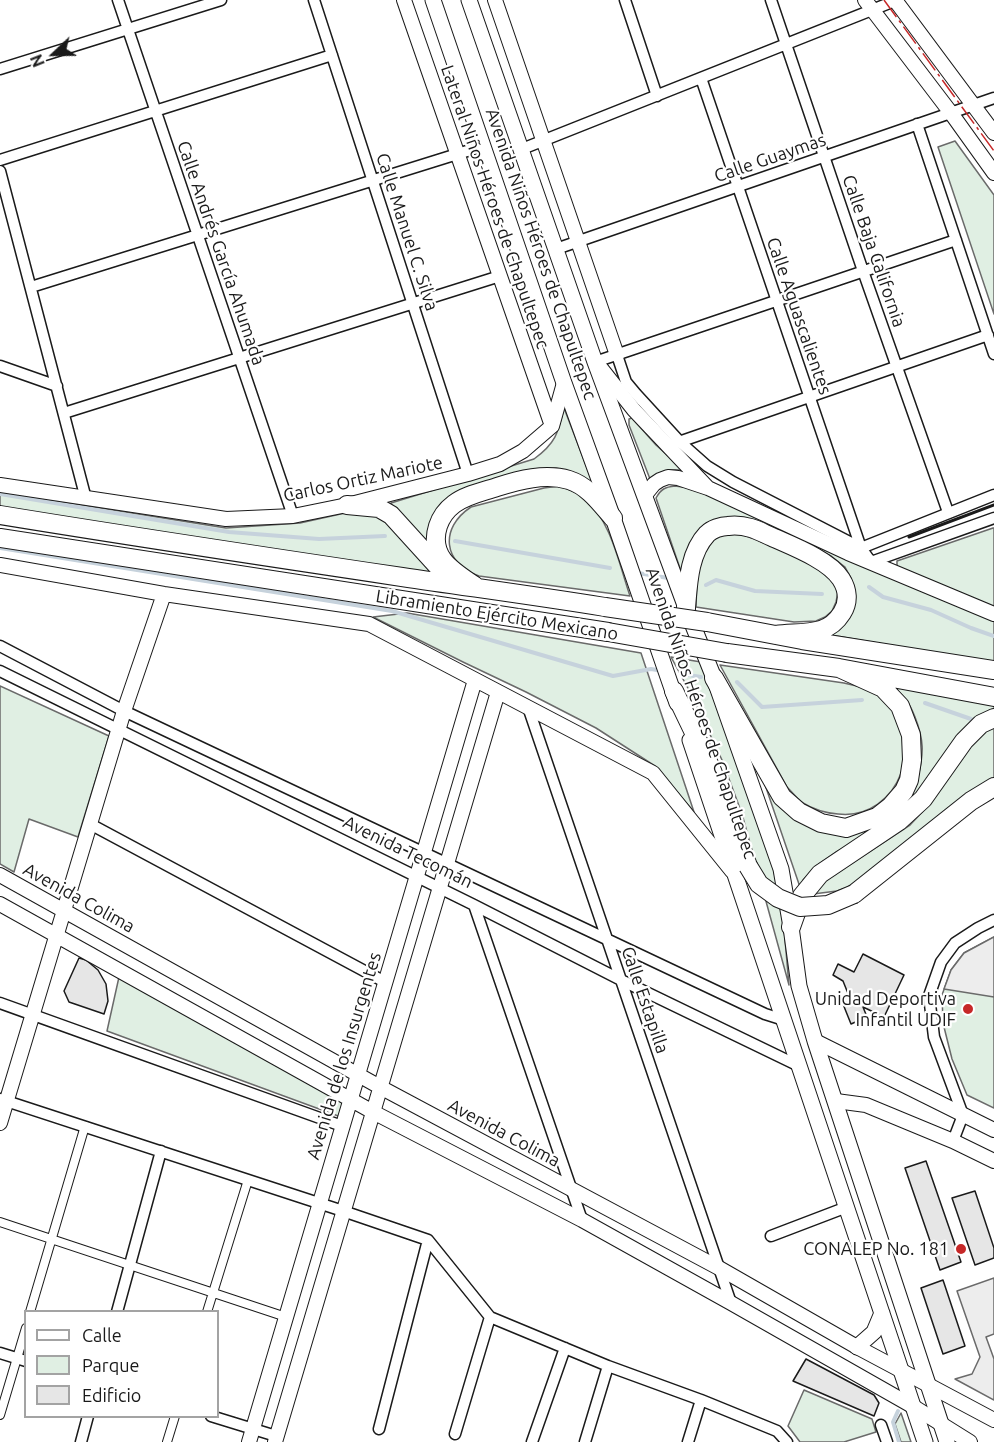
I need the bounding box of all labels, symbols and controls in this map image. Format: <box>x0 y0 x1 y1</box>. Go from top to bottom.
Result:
north arrow <box>24 24 84 84</box>
text: N <box>27 52 48 70</box>
street label: Lateral Niños Héroes de Chapultepec <box>436 62 554 352</box>
street label: Avenida Niños Héroes de Chapultepec <box>481 105 601 403</box>
street label: Calle Guaymas <box>711 129 829 187</box>
street label: Calle Andrés García Ahumada <box>172 138 270 368</box>
street label: Calle Manuel C. Silva <box>371 150 443 314</box>
street label: Calle Baja California <box>838 172 910 330</box>
street label: Calle Aguascalientes <box>762 235 836 397</box>
street label: Carlos Ortiz Mariote <box>281 452 445 506</box>
street label: Avenida Niños Héroes de Chapultepec <box>641 564 761 862</box>
street label: Libramiento Ejército Mexicano <box>374 585 620 645</box>
street label: Avenida Tecomán <box>340 811 476 893</box>
street label: Avenida Colima <box>19 858 139 938</box>
street label: Calle Estapilla <box>617 944 673 1056</box>
street label: Avenida de los Insurgentes <box>302 950 386 1162</box>
place label: Unidad Deportiva Infantil UDIF <box>815 988 956 1030</box>
marker: Unidad Deportiva Infantil UDIF <box>961 1002 975 1016</box>
street label: Avenida Colima <box>444 1094 564 1172</box>
place label: CONALEP No. 181 <box>803 1238 949 1260</box>
marker: CONALEP No. 181 <box>954 1242 968 1256</box>
legend <box>24 1310 219 1418</box>
text: Calle <box>82 1325 122 1345</box>
text: Parque <box>82 1355 139 1375</box>
text: Edificio <box>82 1385 141 1405</box>

